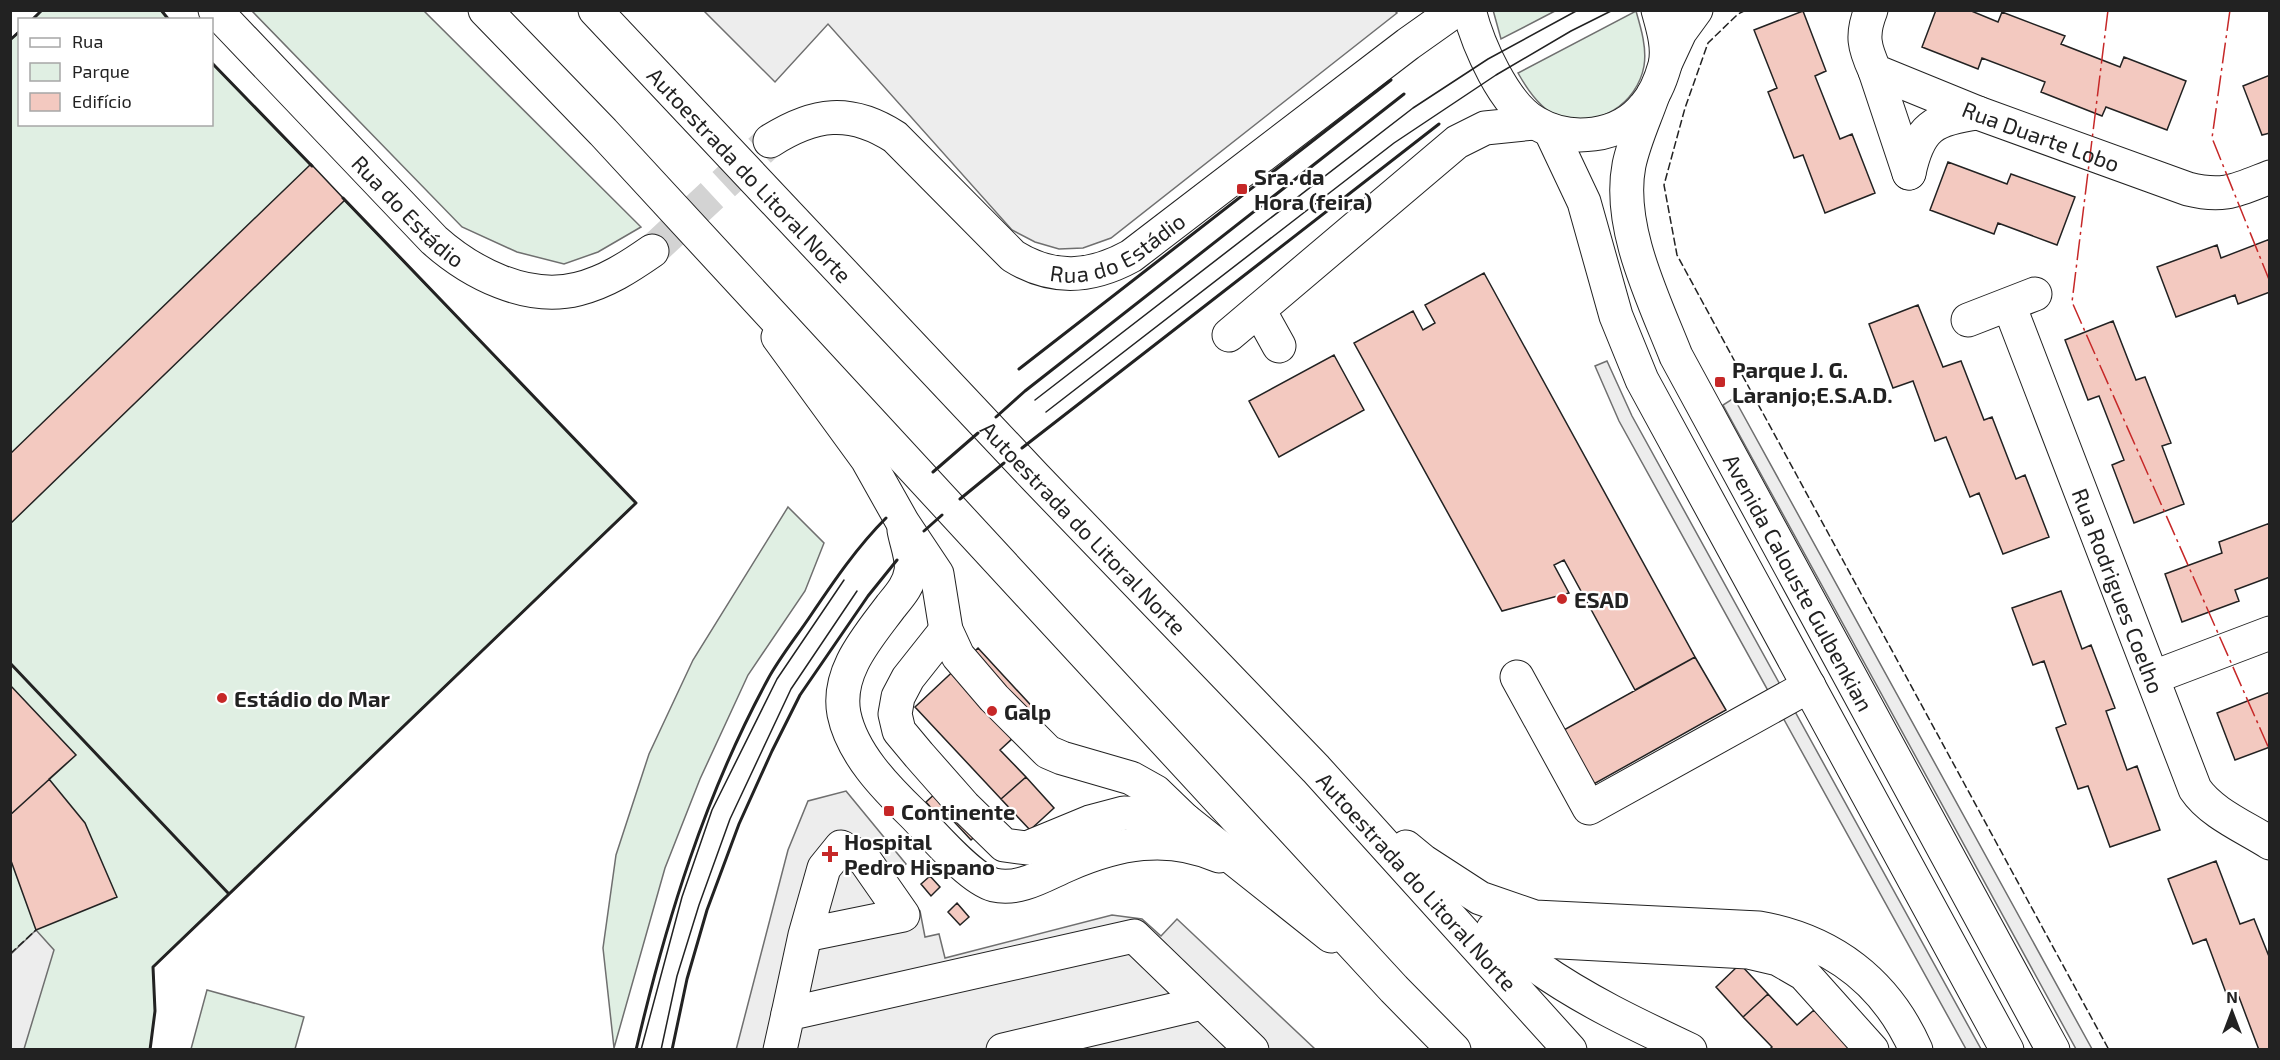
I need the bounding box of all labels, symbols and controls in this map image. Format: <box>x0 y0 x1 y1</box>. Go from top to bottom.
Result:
legend <box>18 18 213 126</box>
text: Rua <box>72 30 103 52</box>
text: Parque <box>72 60 130 82</box>
street label: Autoestrada do Litoral Norte <box>643 62 857 287</box>
text: Edifício <box>72 90 132 112</box>
street label: Rua Duarte Lobo <box>1959 95 2123 176</box>
street label: Rua do Estádio <box>347 150 469 272</box>
place label: Sra. da Hora (feira) <box>1254 163 1372 214</box>
marker: Sra. da Hora (feira) <box>1235 182 1249 196</box>
street label: Rua do Estádio <box>1048 207 1190 287</box>
place label: Parque J. G. Laranjo;E.S.A.D. <box>1732 356 1893 407</box>
marker: Parque J. G. Laranjo;E.S.A.D. <box>1713 375 1727 389</box>
street label: Autoestrada do Litoral Norte <box>976 415 1192 640</box>
street label: Avenida Calouste Gulbenkian <box>1719 449 1879 715</box>
street label: Rua Rodrigues Coelho <box>2068 484 2170 697</box>
place label: ESAD <box>1574 586 1629 612</box>
marker: ESAD <box>1555 592 1569 606</box>
place label: Estádio do Mar <box>234 685 390 711</box>
marker: Estádio do Mar <box>215 691 229 705</box>
place label: Galp <box>1004 698 1051 724</box>
marker: Galp <box>985 704 999 718</box>
street label: Autoestrada do Litoral Norte <box>1312 766 1523 996</box>
place label: Continente <box>901 798 1016 824</box>
marker: Continente <box>882 804 896 818</box>
place label: Hospital Pedro Hispano <box>844 828 995 879</box>
marker: Hospital Pedro Hispano <box>821 845 839 863</box>
north arrow <box>2202 982 2262 1042</box>
text: N <box>2226 987 2238 1006</box>

